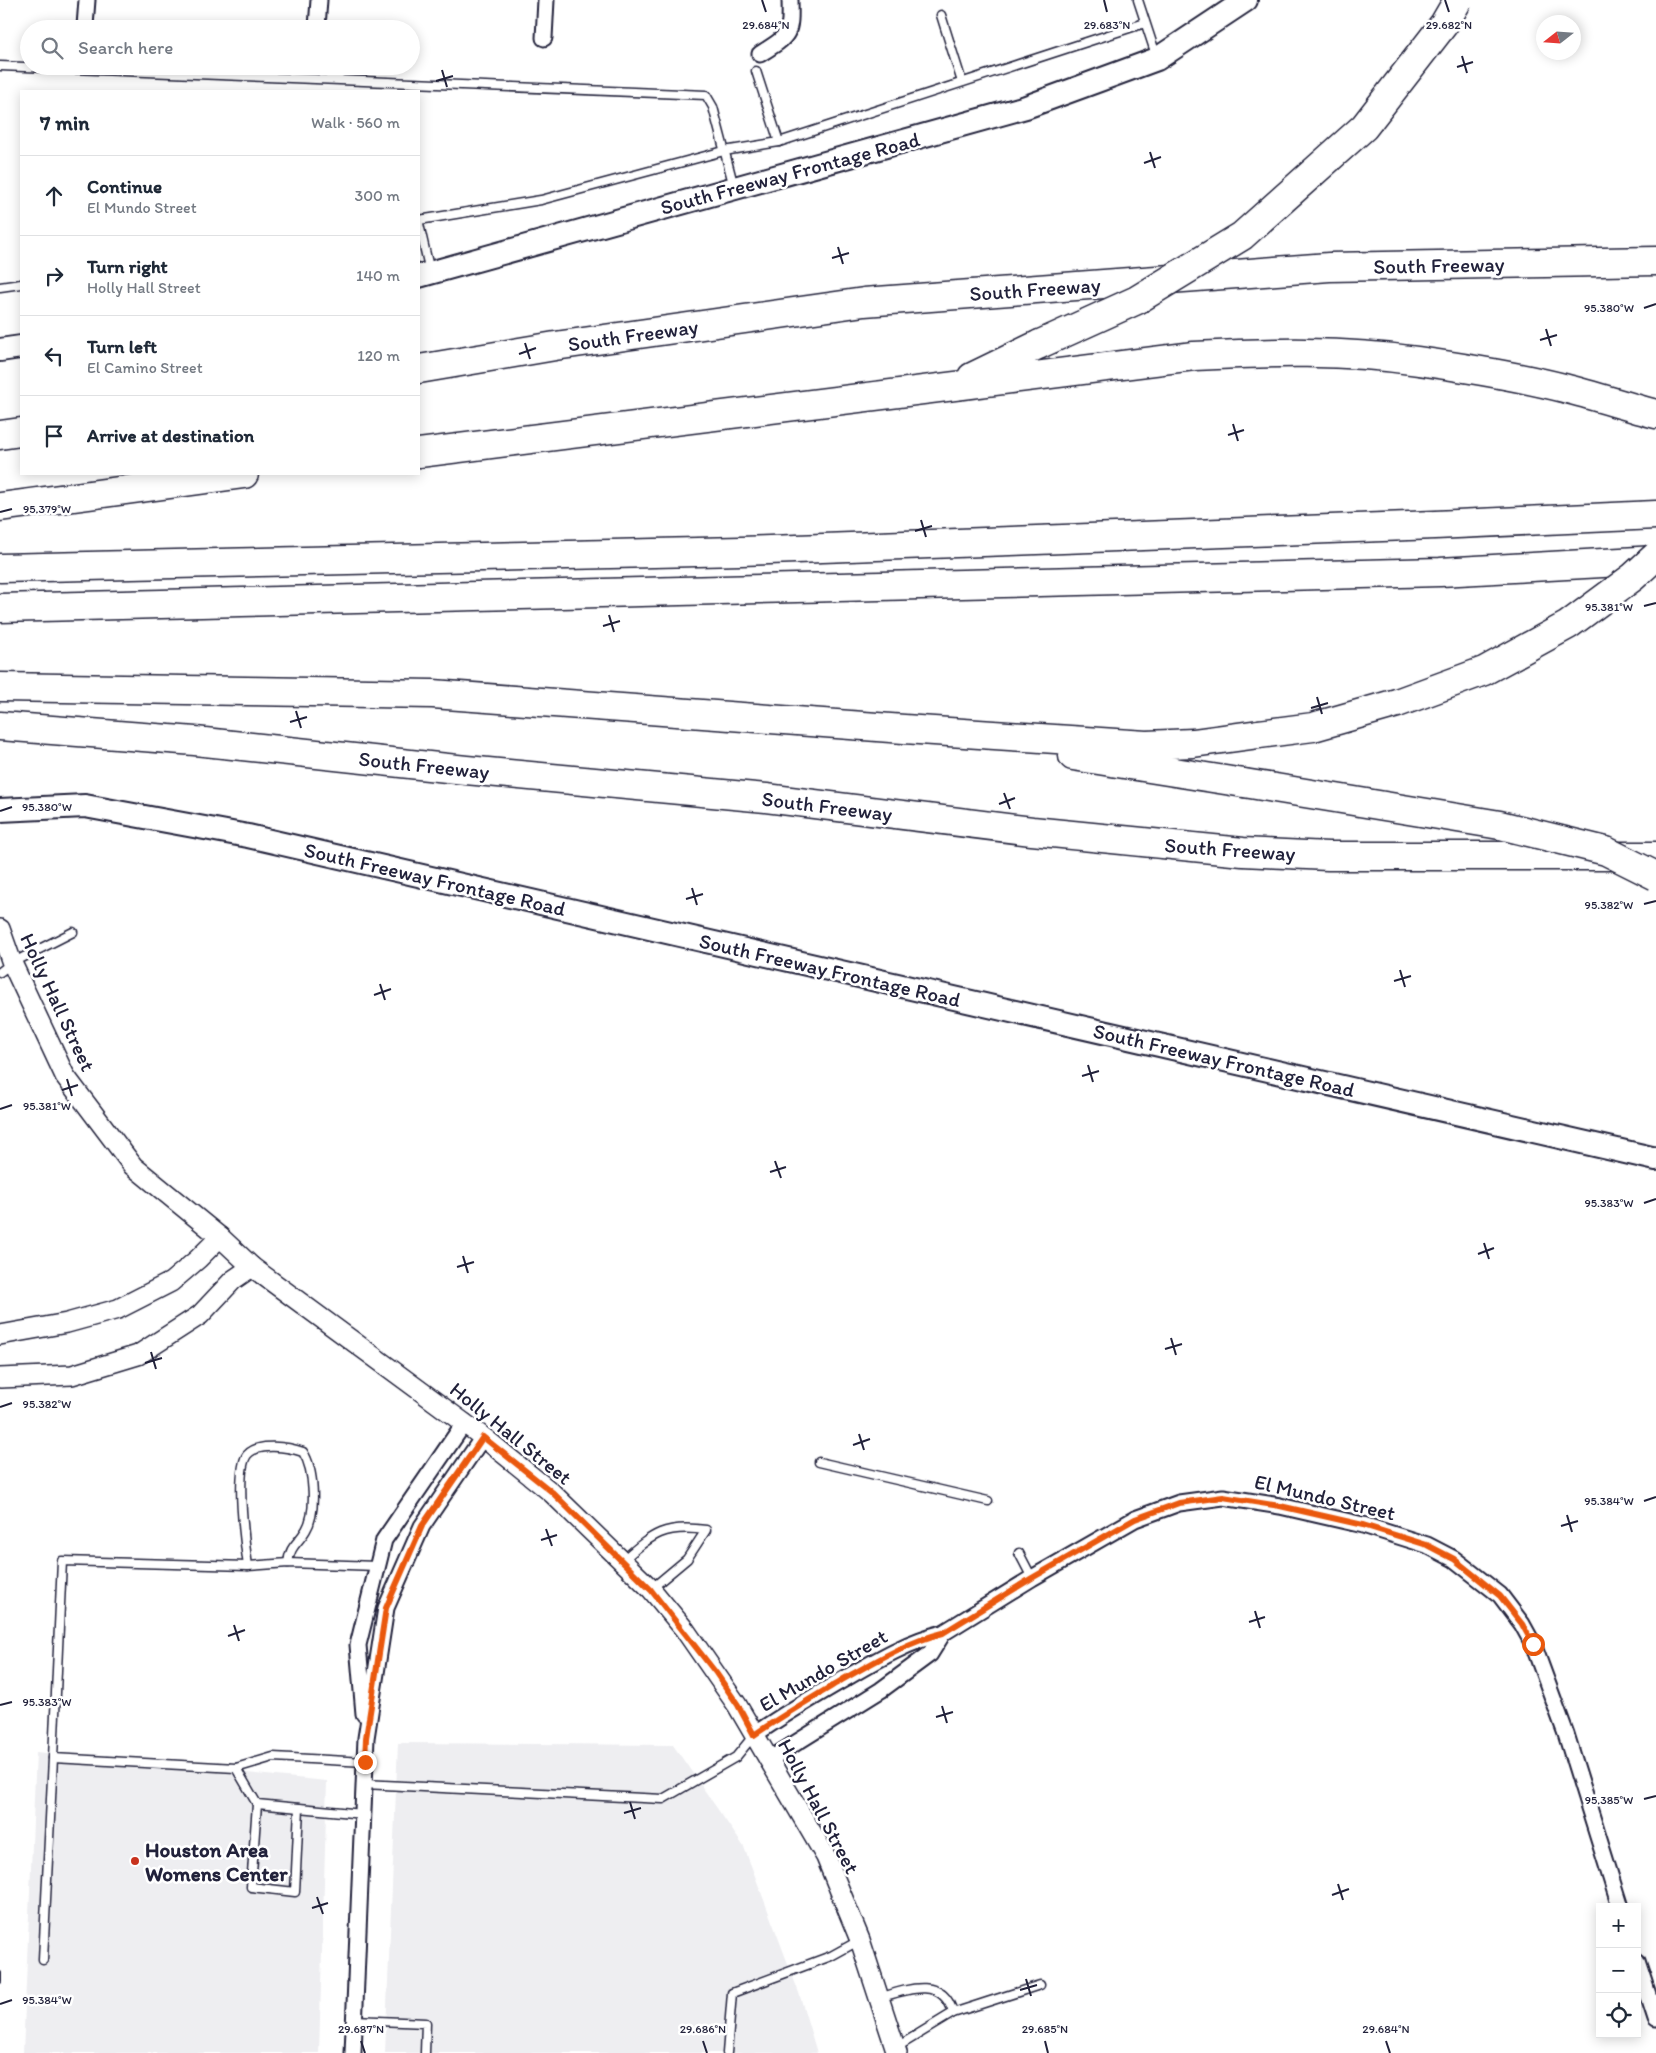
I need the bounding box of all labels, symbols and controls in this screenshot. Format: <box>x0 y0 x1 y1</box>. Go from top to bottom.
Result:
north arrow <box>1536 15 1581 60</box>
text: 29.684°N <box>742 18 790 32</box>
text: 29.683°N <box>1084 18 1130 32</box>
text: 29.682°N <box>1426 18 1472 32</box>
search box <box>20 20 420 75</box>
icon: search <box>38 34 66 62</box>
text: Search here <box>78 36 173 59</box>
text: 7 min <box>40 110 89 135</box>
text: Walk · 560 m <box>311 113 400 132</box>
street label: South Freeway Frontage Road <box>657 126 923 220</box>
text: Continue <box>87 175 162 198</box>
icon: ahead <box>40 182 68 210</box>
text: 300 m <box>355 186 400 205</box>
text: El Mundo Street <box>87 198 197 217</box>
street label: South Freeway <box>1373 251 1505 279</box>
text: Turn right <box>87 255 168 278</box>
icon: right <box>40 262 68 290</box>
text: 140 m <box>356 266 400 285</box>
street label: South Freeway <box>969 272 1101 306</box>
text: Holly Hall Street <box>87 278 201 297</box>
text: 95.380°W <box>1584 301 1634 315</box>
street label: South Freeway <box>566 313 700 357</box>
text: Turn left <box>87 335 157 358</box>
icon: left <box>40 342 68 370</box>
text: 120 m <box>357 346 400 365</box>
text: El Camino Street <box>87 358 203 377</box>
icon: arrive <box>40 422 68 450</box>
text: Arrive at destination <box>87 424 254 447</box>
text: 95.379°W <box>23 502 71 516</box>
text: 95.381°W <box>1585 600 1633 614</box>
street label: South Freeway <box>357 746 491 784</box>
street label: South Freeway <box>760 786 894 826</box>
text: 95.380°W <box>22 800 72 814</box>
street label: South Freeway <box>1164 832 1296 866</box>
street label: South Freeway Frontage Road <box>302 837 569 921</box>
text: 95.382°W <box>1585 898 1633 912</box>
street label: South Freeway Frontage Road <box>697 928 964 1012</box>
street label: Holly Hall Street <box>15 929 101 1075</box>
street label: South Freeway Frontage Road <box>1091 1018 1358 1102</box>
text: 95.381°W <box>23 1099 71 1113</box>
text: 95.383°W <box>1585 1196 1633 1210</box>
street label: Holly Hall Street <box>445 1376 577 1490</box>
text: 95.382°W <box>23 1397 71 1411</box>
street label: El Mundo Street <box>1252 1469 1398 1525</box>
text: 95.384°W <box>1584 1494 1634 1508</box>
street label: El Mundo Street <box>754 1623 892 1717</box>
route start <box>1522 1633 1545 1656</box>
text: 95.383°W <box>23 1695 71 1709</box>
street label: Holly Hall Street <box>773 1734 865 1878</box>
route end <box>354 1751 377 1774</box>
text: 95.385°W <box>1585 1793 1633 1807</box>
place label: Houston Area Womens Center <box>145 1837 288 1886</box>
marker: Houston Area Womens Center <box>129 1855 141 1867</box>
map controls <box>1596 1903 1641 2038</box>
button: + <box>1596 1903 1641 1948</box>
button: − <box>1596 1948 1641 1993</box>
text: 95.384°W <box>22 1993 72 2007</box>
button: locate <box>1596 1993 1641 2038</box>
text: 29.687°N <box>338 2022 384 2036</box>
text: 29.686°N <box>680 2022 726 2036</box>
text: 29.685°N <box>1022 2022 1068 2036</box>
text: 29.684°N <box>1362 2022 1410 2036</box>

